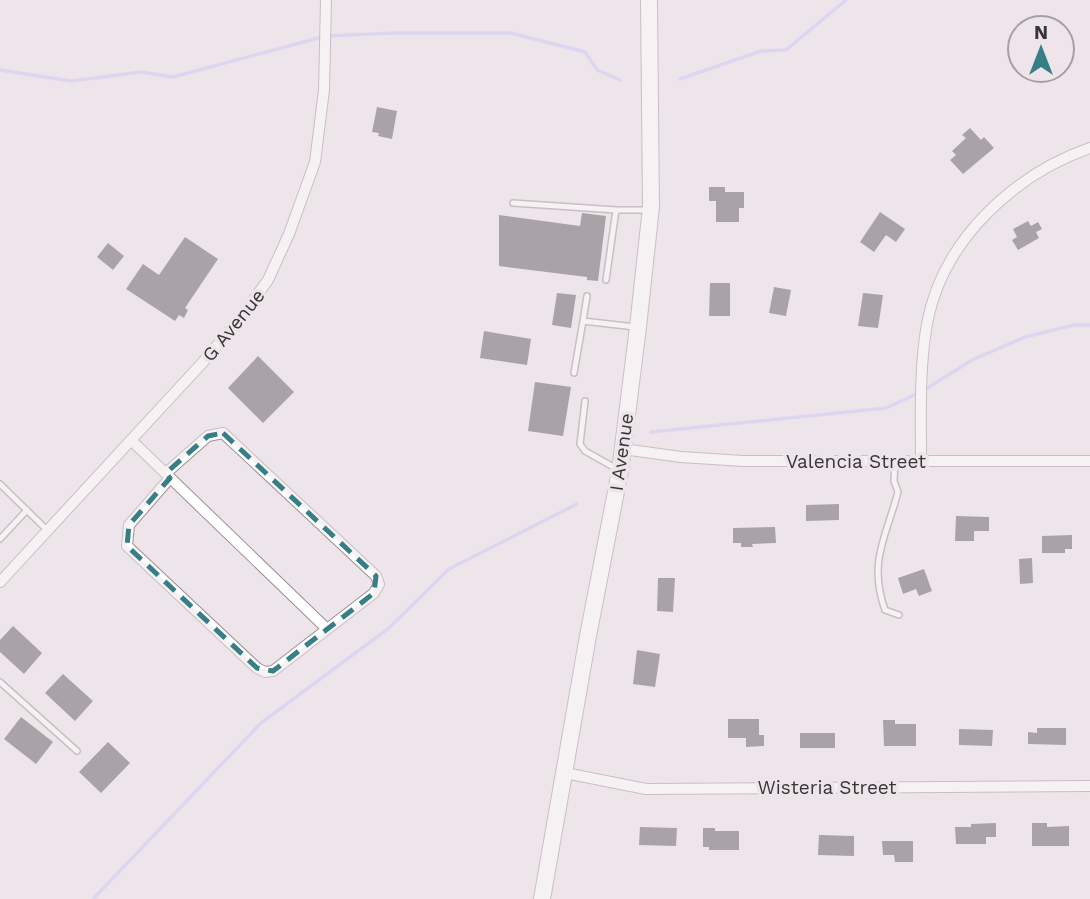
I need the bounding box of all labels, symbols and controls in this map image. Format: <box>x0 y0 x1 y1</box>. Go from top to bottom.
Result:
north arrow <box>1006 14 1076 84</box>
text: N <box>1034 21 1048 44</box>
street label: G Avenue <box>197 284 270 366</box>
street label: I Avenue <box>605 412 638 493</box>
street label: Valencia Street <box>786 450 926 473</box>
street label: Wisteria Street <box>757 776 897 799</box>

